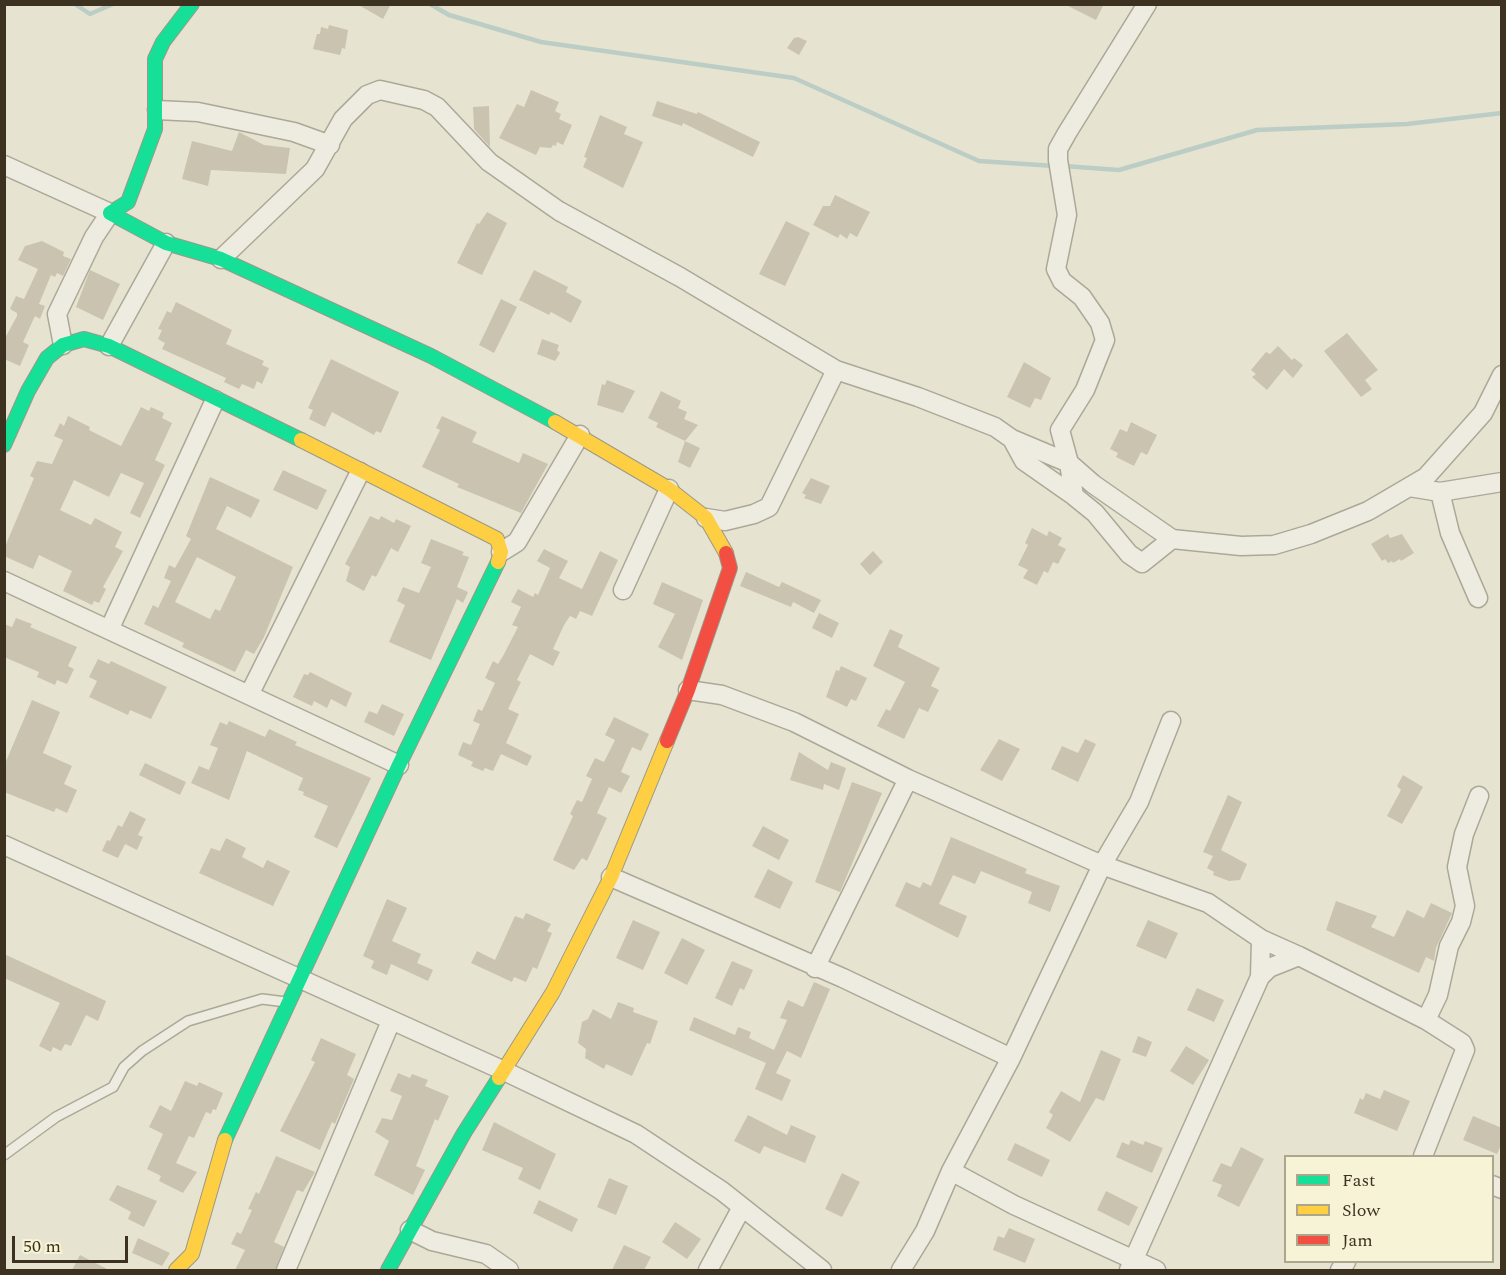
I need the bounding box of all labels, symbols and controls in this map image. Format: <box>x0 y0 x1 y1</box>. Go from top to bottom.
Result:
legend <box>1284 1155 1494 1263</box>
text: Fast <box>1342 1167 1375 1194</box>
text: Slow <box>1342 1197 1380 1224</box>
scale bar <box>15 1224 130 1262</box>
text: Jam <box>1342 1227 1373 1254</box>
text: 50 m <box>23 1233 61 1260</box>

